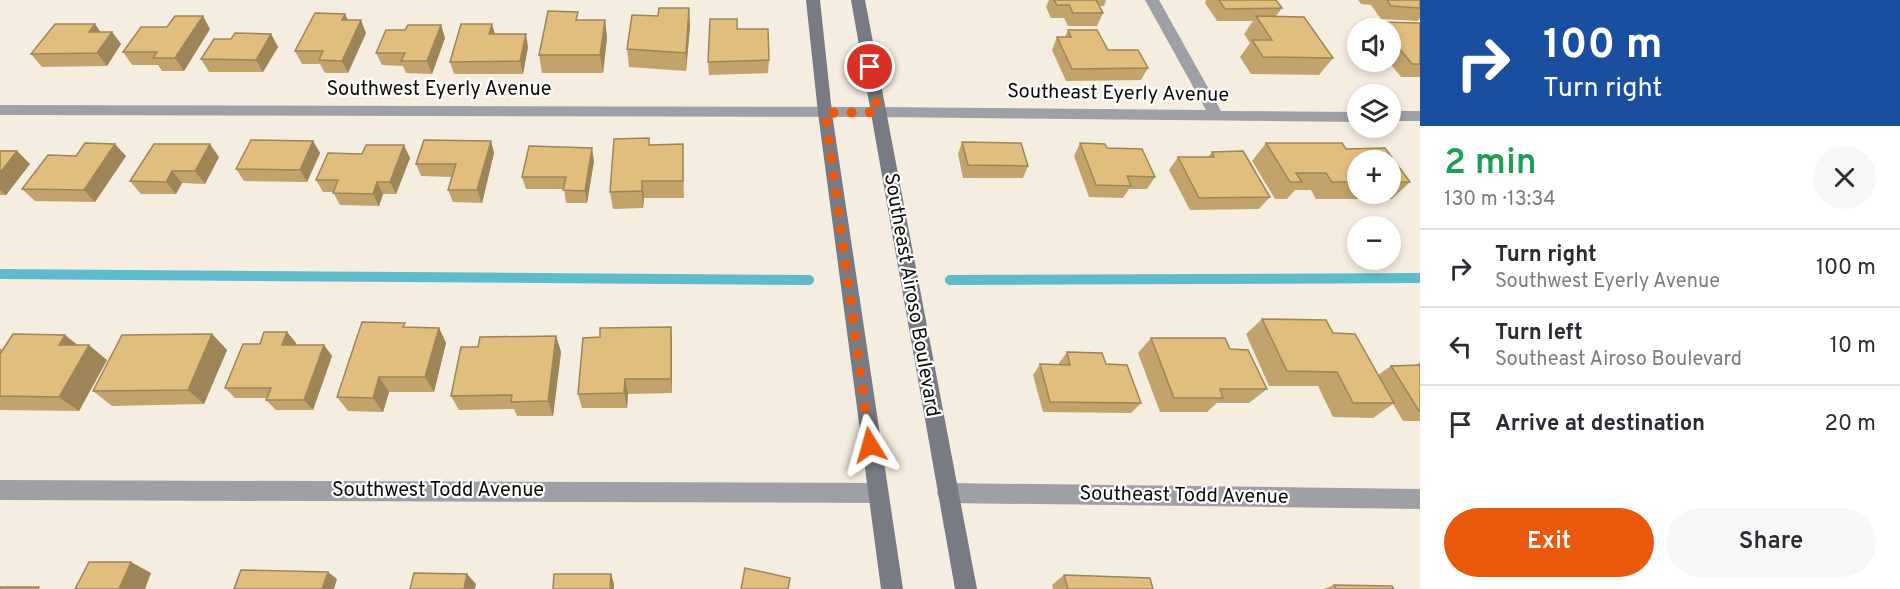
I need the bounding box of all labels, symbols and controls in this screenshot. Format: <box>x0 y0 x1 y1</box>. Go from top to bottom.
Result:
map controls <box>1347 18 1401 270</box>
button: sound <box>1347 18 1401 72</box>
text: 100 m <box>1543 20 1662 73</box>
icon: right <box>1444 24 1522 102</box>
pin <box>844 41 895 92</box>
icon: arrive <box>853 50 886 83</box>
text: Turn right <box>1543 72 1662 106</box>
street label: Southwest Eyerly Avenue <box>327 77 551 103</box>
street label: Southeast Eyerly Avenue <box>1007 79 1229 109</box>
button: layers <box>1347 84 1401 138</box>
text: 2 min <box>1444 141 1537 187</box>
button: close <box>1813 146 1876 209</box>
button: + <box>1347 150 1401 204</box>
street label: Southeast Airoso Boulevard <box>877 171 945 419</box>
text: 130 m · 13:34 <box>1444 187 1556 213</box>
button: − <box>1347 216 1401 270</box>
text: Turn right <box>1495 242 1597 269</box>
icon: right <box>1444 252 1477 285</box>
text: 100 m <box>1816 255 1876 282</box>
text: Southwest Eyerly Avenue <box>1495 269 1720 295</box>
text: Turn left <box>1495 320 1583 347</box>
icon: left <box>1444 330 1477 363</box>
text: 10 m <box>1830 333 1876 360</box>
text: Southeast Airoso Boulevard <box>1495 347 1742 373</box>
icon: arrive <box>1444 408 1477 441</box>
text: Arrive at destination <box>1495 411 1705 438</box>
text: 20 m <box>1825 411 1876 438</box>
position arrow <box>838 413 902 477</box>
street label: Southwest Todd Avenue <box>332 478 544 504</box>
street label: Southeast Todd Avenue <box>1079 481 1289 511</box>
button: Exit <box>1444 508 1654 577</box>
button: Share <box>1666 508 1876 577</box>

